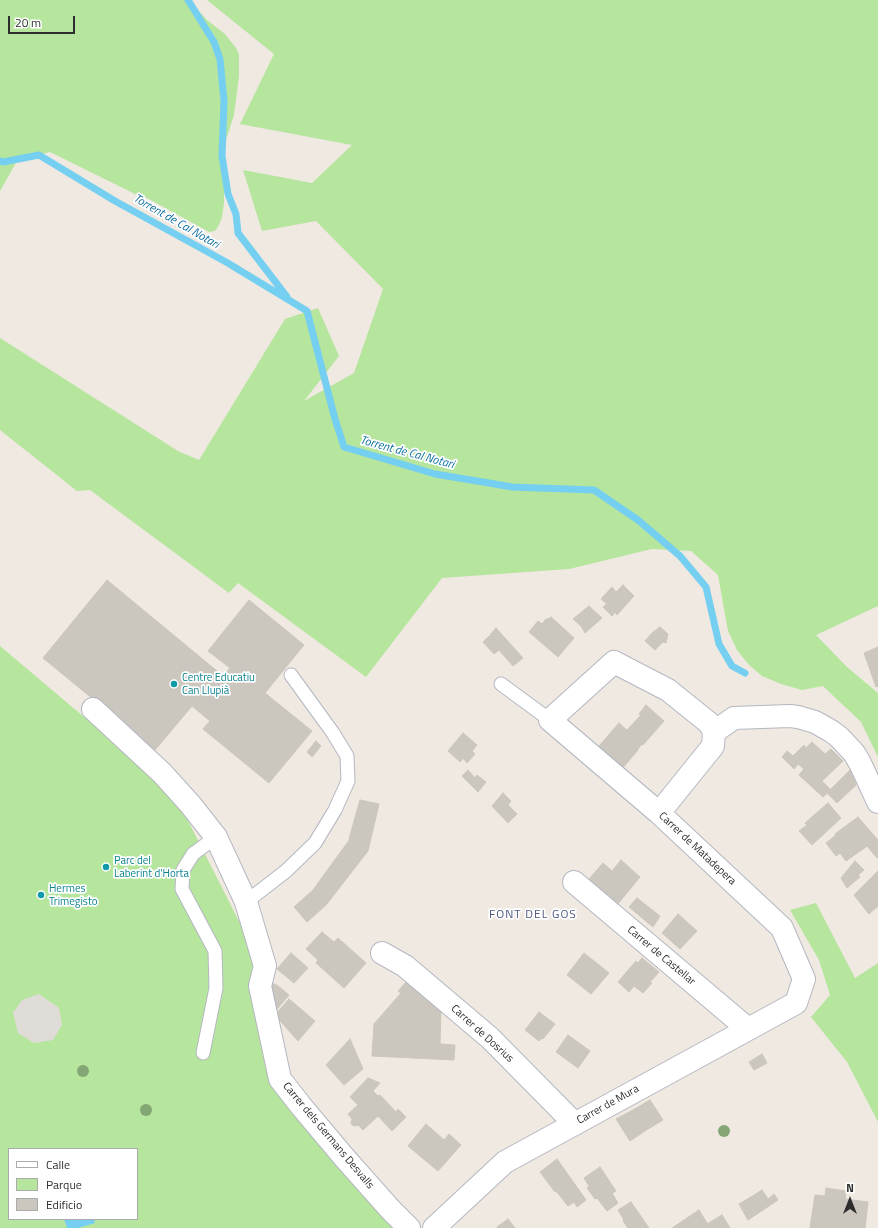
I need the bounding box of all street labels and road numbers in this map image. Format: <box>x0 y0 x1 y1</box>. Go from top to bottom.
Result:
street label: Carrer de Matadepera <box>656 810 738 888</box>
street label: Carrer de Castellar <box>624 924 698 988</box>
street label: Carrer de Dosrius <box>448 1002 516 1066</box>
street label: Carrer dels Germans Desvalls <box>280 1080 376 1192</box>
street label: Carrer de Mura <box>575 1083 641 1127</box>

